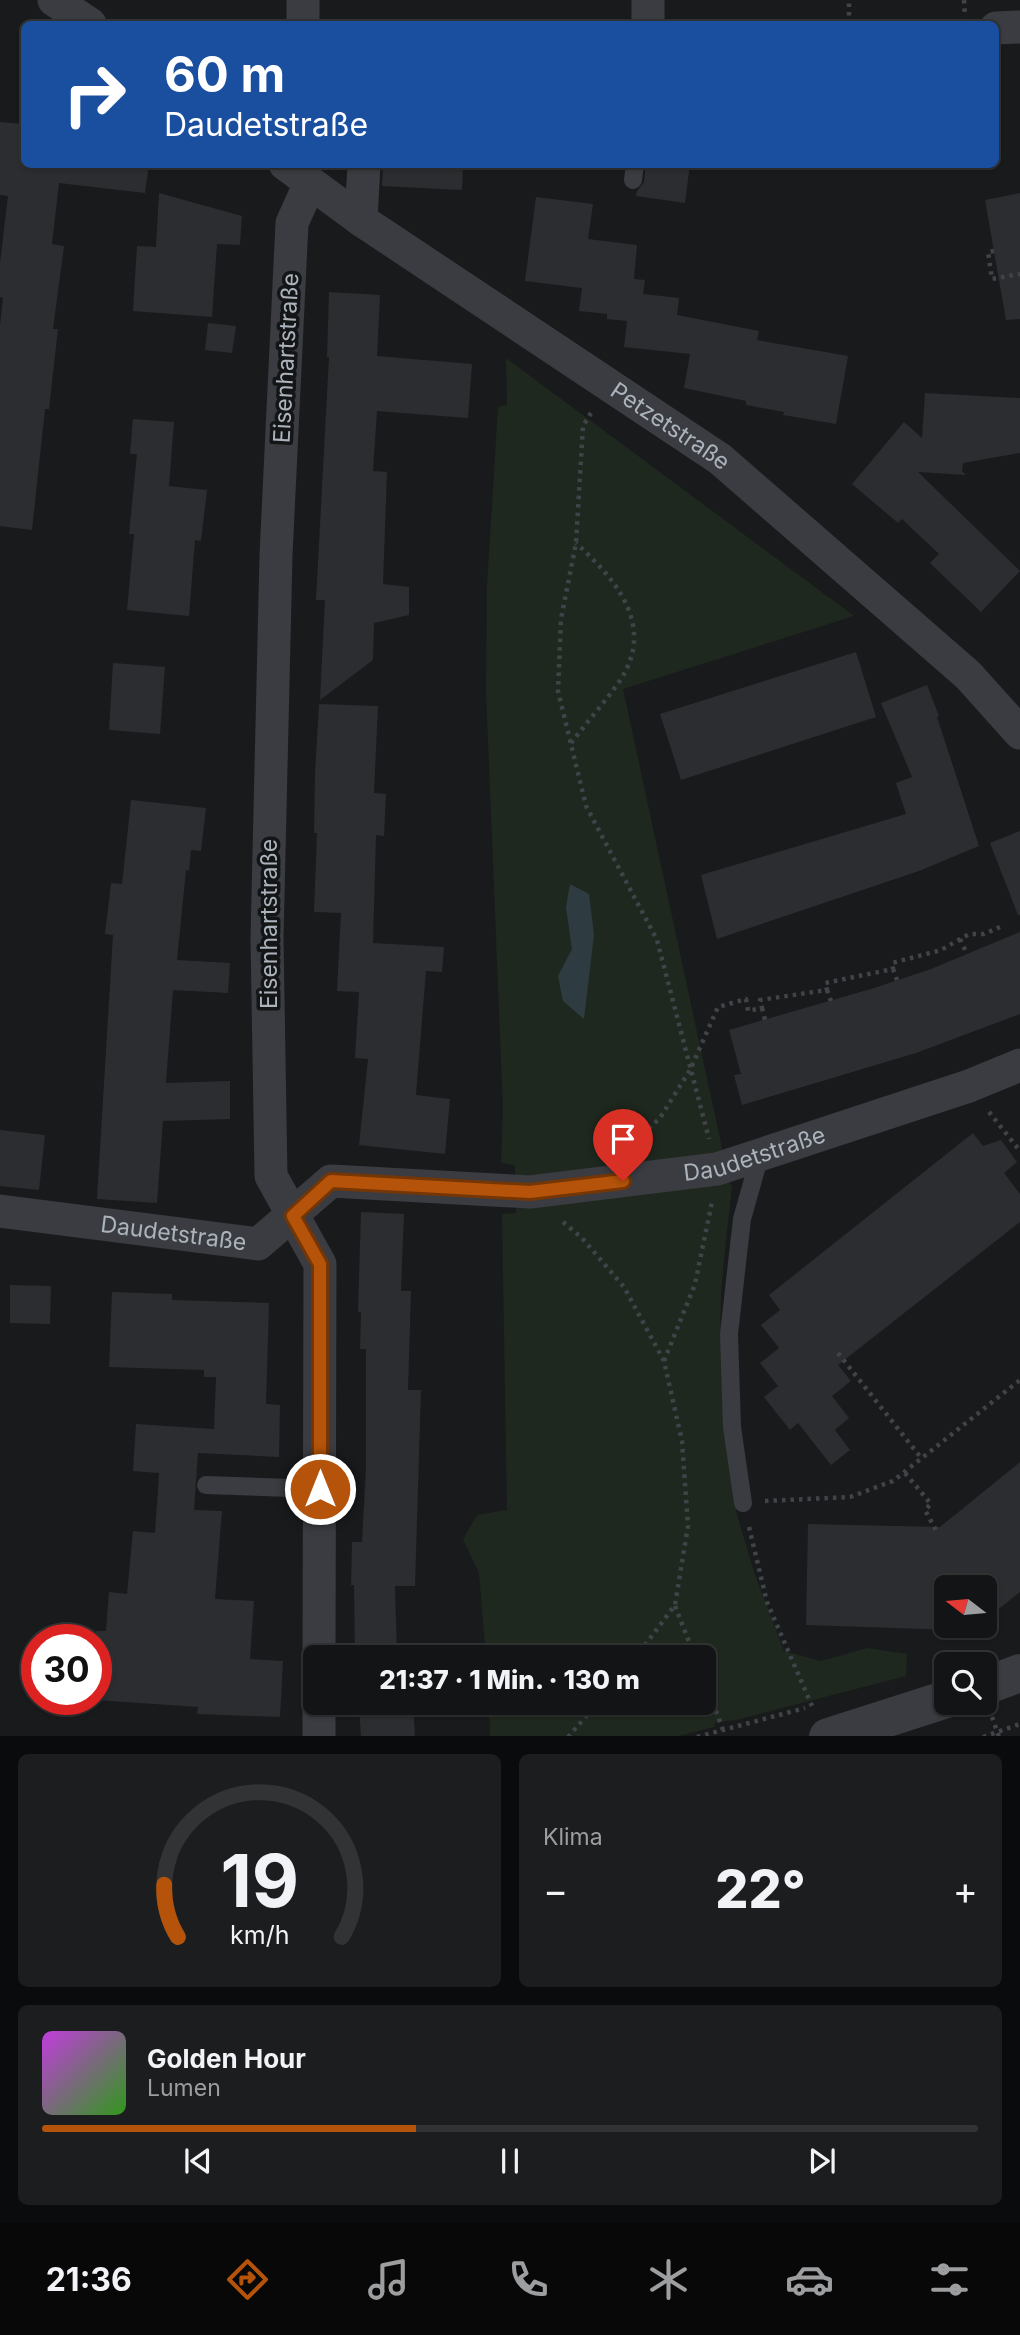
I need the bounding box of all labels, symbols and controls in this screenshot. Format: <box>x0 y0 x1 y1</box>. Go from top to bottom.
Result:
text: 60 m <box>164 45 285 104</box>
icon: right <box>49 49 140 140</box>
text: Daudetstraße <box>164 105 368 144</box>
street label: Eisenhartstraße <box>268 272 304 444</box>
street label: Petzetstraße <box>605 376 736 476</box>
street label: Eisenhartstraße <box>255 839 283 1009</box>
pin <box>593 1109 653 1181</box>
icon: arrive <box>604 1120 642 1158</box>
street label: Daudetstraße <box>682 1120 829 1187</box>
street label: Daudetstraße <box>99 1210 248 1256</box>
position arrow <box>283 1452 357 1526</box>
north arrow <box>934 1575 998 1638</box>
map controls <box>934 1575 997 1715</box>
speed limit sign: 30 <box>21 1624 112 1715</box>
button: search <box>934 1652 997 1715</box>
text: 21:37 · 1 Min. · 130 m <box>379 1664 640 1695</box>
text: Klima <box>543 1823 603 1851</box>
text: 19 <box>220 1836 299 1925</box>
text: 22° <box>715 1858 806 1921</box>
text: − <box>543 1867 568 1913</box>
text: + <box>953 1867 978 1913</box>
text: km/h <box>230 1919 289 1949</box>
text: Golden Hour <box>147 2043 306 2074</box>
text: Lumen <box>147 2074 221 2102</box>
icon: previous <box>179 2142 217 2180</box>
icon: pause <box>491 2142 529 2180</box>
icon: next <box>803 2142 841 2180</box>
icon: directions <box>223 2255 272 2304</box>
icon: music <box>364 2255 413 2304</box>
icon: phone <box>504 2255 553 2304</box>
icon: climate <box>644 2255 693 2304</box>
icon: car <box>785 2255 834 2304</box>
icon: filters <box>925 2255 974 2304</box>
text: 21:36 <box>46 2260 132 2299</box>

